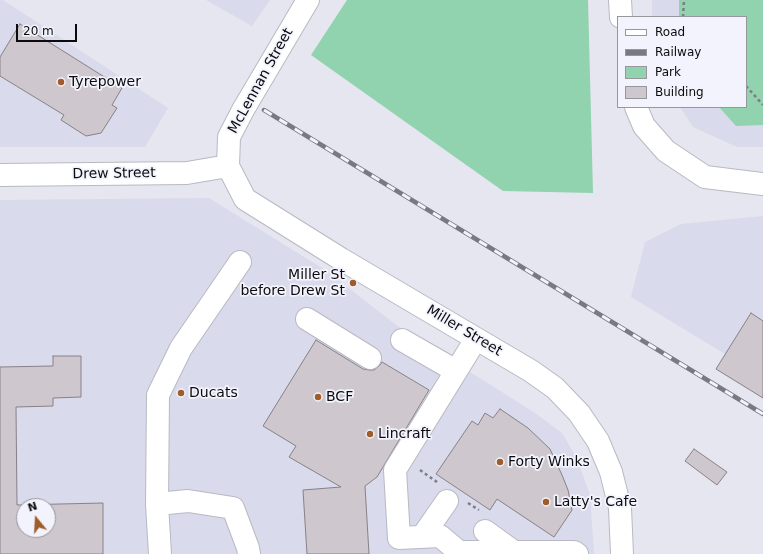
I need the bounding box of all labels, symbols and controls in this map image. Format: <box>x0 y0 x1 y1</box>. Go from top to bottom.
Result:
scale bar <box>18 16 79 42</box>
legend <box>617 16 747 108</box>
text: 20 m <box>23 24 54 38</box>
street label: McLennan Street <box>225 25 297 137</box>
text: Road <box>655 25 685 39</box>
text: Railway <box>655 45 701 59</box>
text: Park <box>655 65 681 79</box>
place label: Tyrepower <box>69 74 141 90</box>
marker: Tyrepower <box>56 77 66 87</box>
text: Building <box>655 85 704 99</box>
street label: Drew Street <box>72 165 156 183</box>
place label: Miller St before Drew St <box>240 267 345 300</box>
marker: Miller St before Drew St <box>348 278 358 288</box>
street label: Miller Street <box>423 302 505 360</box>
place label: Ducats <box>189 385 238 401</box>
marker: Ducats <box>176 388 186 398</box>
place label: BCF <box>326 389 353 405</box>
marker: BCF <box>313 392 323 402</box>
place label: Lincraft <box>378 426 431 442</box>
marker: Lincraft <box>365 429 375 439</box>
place label: Forty Winks <box>508 454 590 470</box>
marker: Forty Winks <box>495 457 505 467</box>
place label: Latty's Cafe <box>554 494 637 510</box>
marker: Latty's Cafe <box>541 497 551 507</box>
north arrow <box>16 498 56 538</box>
text: N <box>26 499 39 515</box>

